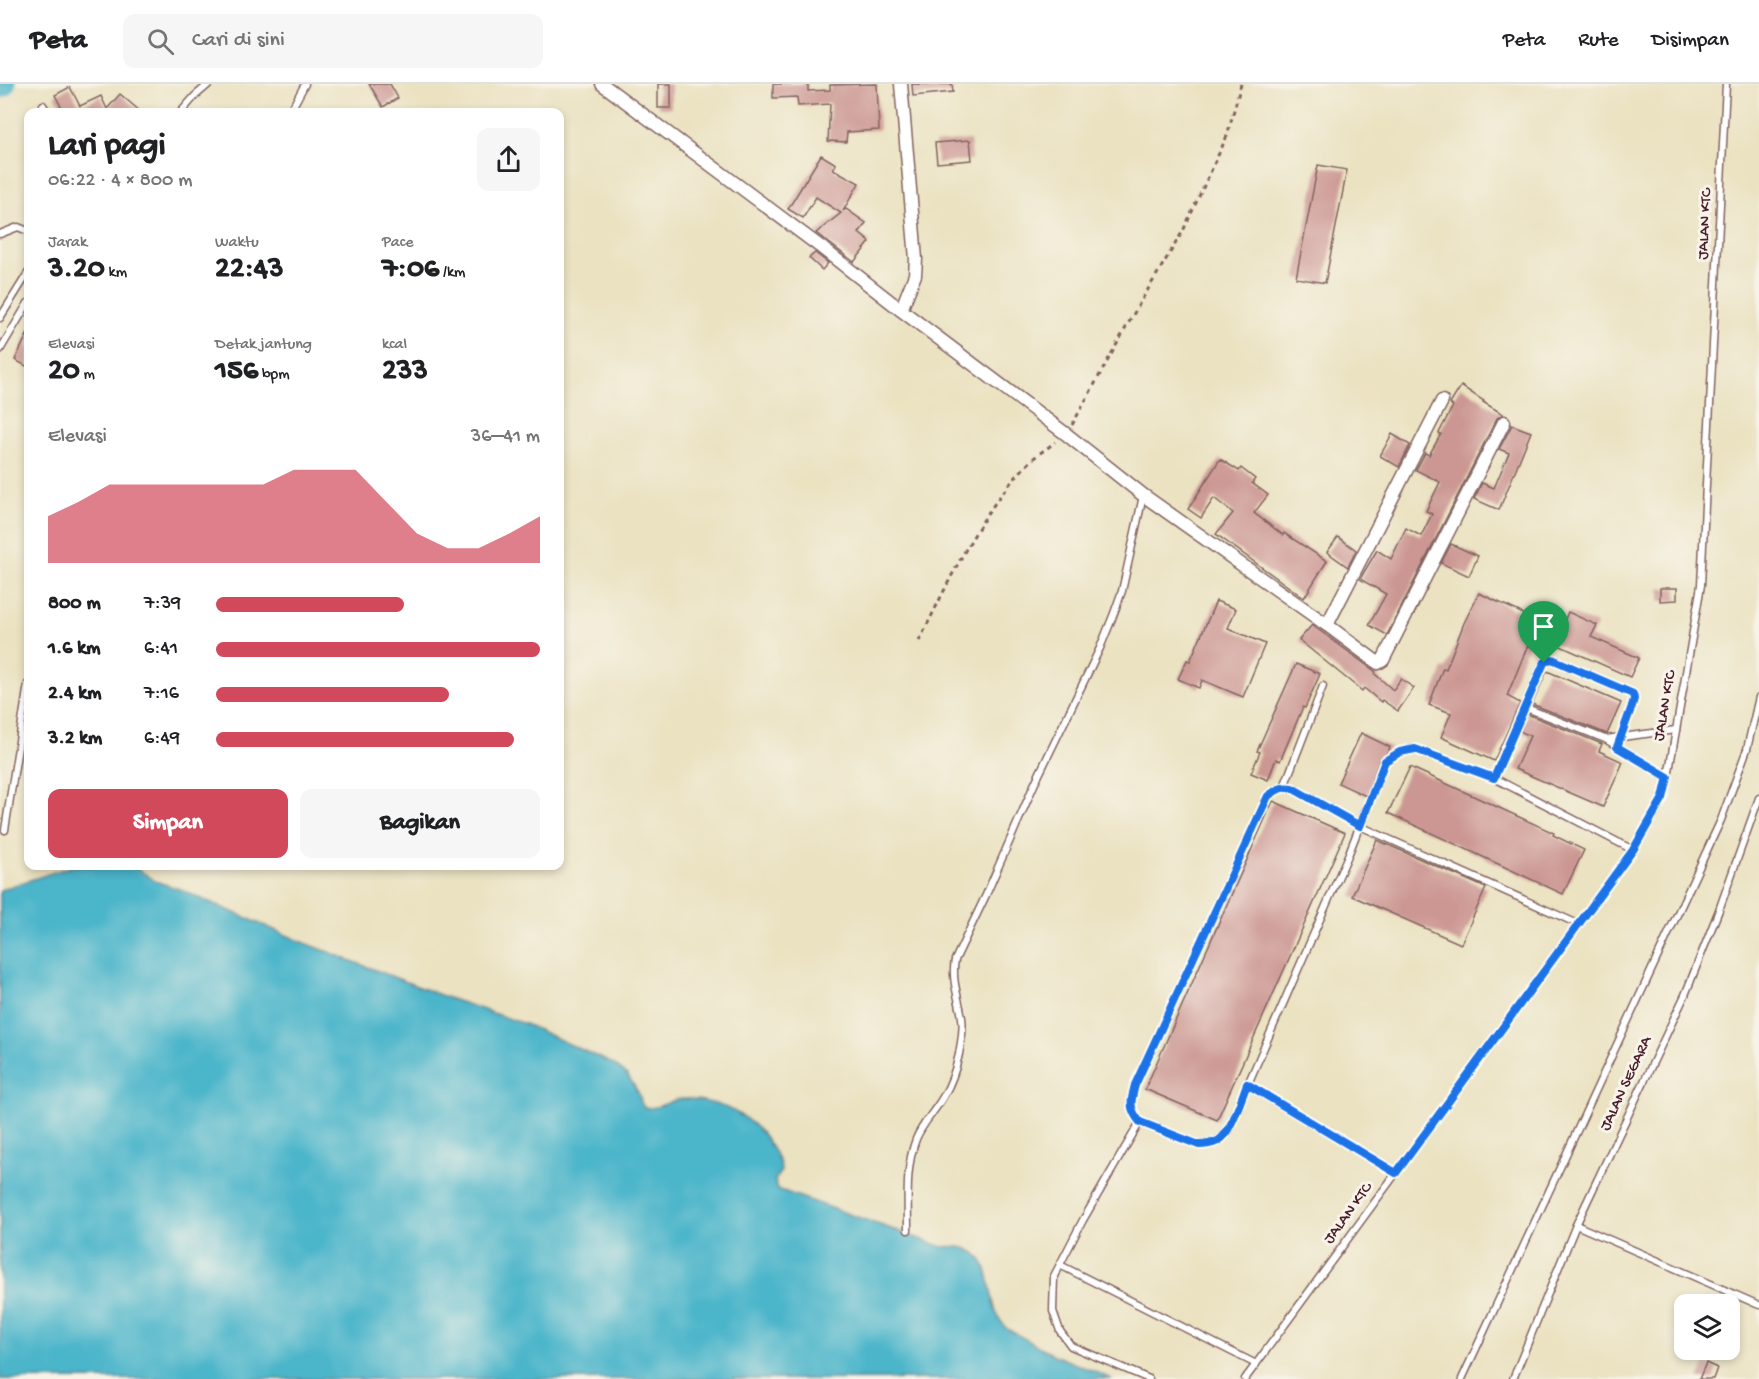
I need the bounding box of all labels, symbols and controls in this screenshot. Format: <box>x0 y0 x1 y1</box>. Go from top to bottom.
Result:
search box <box>123 14 543 68</box>
text: Peta <box>30 25 87 58</box>
icon: search <box>144 25 177 58</box>
text: Cari di sini <box>192 28 285 54</box>
text: Peta <box>1503 29 1545 54</box>
text: Rute <box>1578 29 1619 54</box>
text: Disimpan <box>1652 29 1729 54</box>
text: Lari pagi <box>48 128 166 166</box>
button: share <box>477 128 540 191</box>
text: 06:22 · 4 × 800 m <box>48 170 192 193</box>
street label: JALAN KTC <box>1695 187 1717 260</box>
text: Jarak <box>48 234 87 253</box>
text: Waktu <box>215 234 259 253</box>
text: Pace <box>382 234 413 253</box>
text: 3.20 <box>48 253 105 288</box>
text: 22:43 <box>215 253 284 288</box>
text: 7:06 <box>382 253 439 288</box>
text: km <box>105 264 127 283</box>
text: /km <box>439 264 465 283</box>
text: Elevasi <box>48 336 95 355</box>
text: Detak jantung <box>215 336 312 355</box>
text: kcal <box>382 336 407 355</box>
text: 20 <box>48 355 80 390</box>
text: 156 <box>215 355 258 390</box>
text: 233 <box>382 355 428 390</box>
text: m <box>80 366 95 385</box>
text: bpm <box>258 366 290 385</box>
text: Elevasi <box>48 426 107 449</box>
text: 36–41 m <box>471 426 540 449</box>
text: 800 m <box>48 593 101 616</box>
text: 7:39 <box>144 593 181 616</box>
pin <box>1518 601 1569 663</box>
icon: arrive <box>1527 610 1560 643</box>
text: 1.6 km <box>48 638 100 661</box>
text: 6:41 <box>144 638 178 661</box>
street label: JALAN KTC <box>1650 668 1682 743</box>
text: 2.4 km <box>48 683 101 706</box>
text: 7:16 <box>144 683 179 706</box>
text: 3.2 km <box>48 728 102 751</box>
text: 6:49 <box>144 728 180 751</box>
button: Simpan <box>48 789 288 858</box>
button: Bagikan <box>300 789 540 858</box>
street label: JALAN SEGARA <box>1597 1032 1658 1134</box>
street label: JALAN KTC <box>1320 1179 1378 1248</box>
map controls <box>1674 1294 1740 1360</box>
button: layers <box>1674 1294 1740 1360</box>

